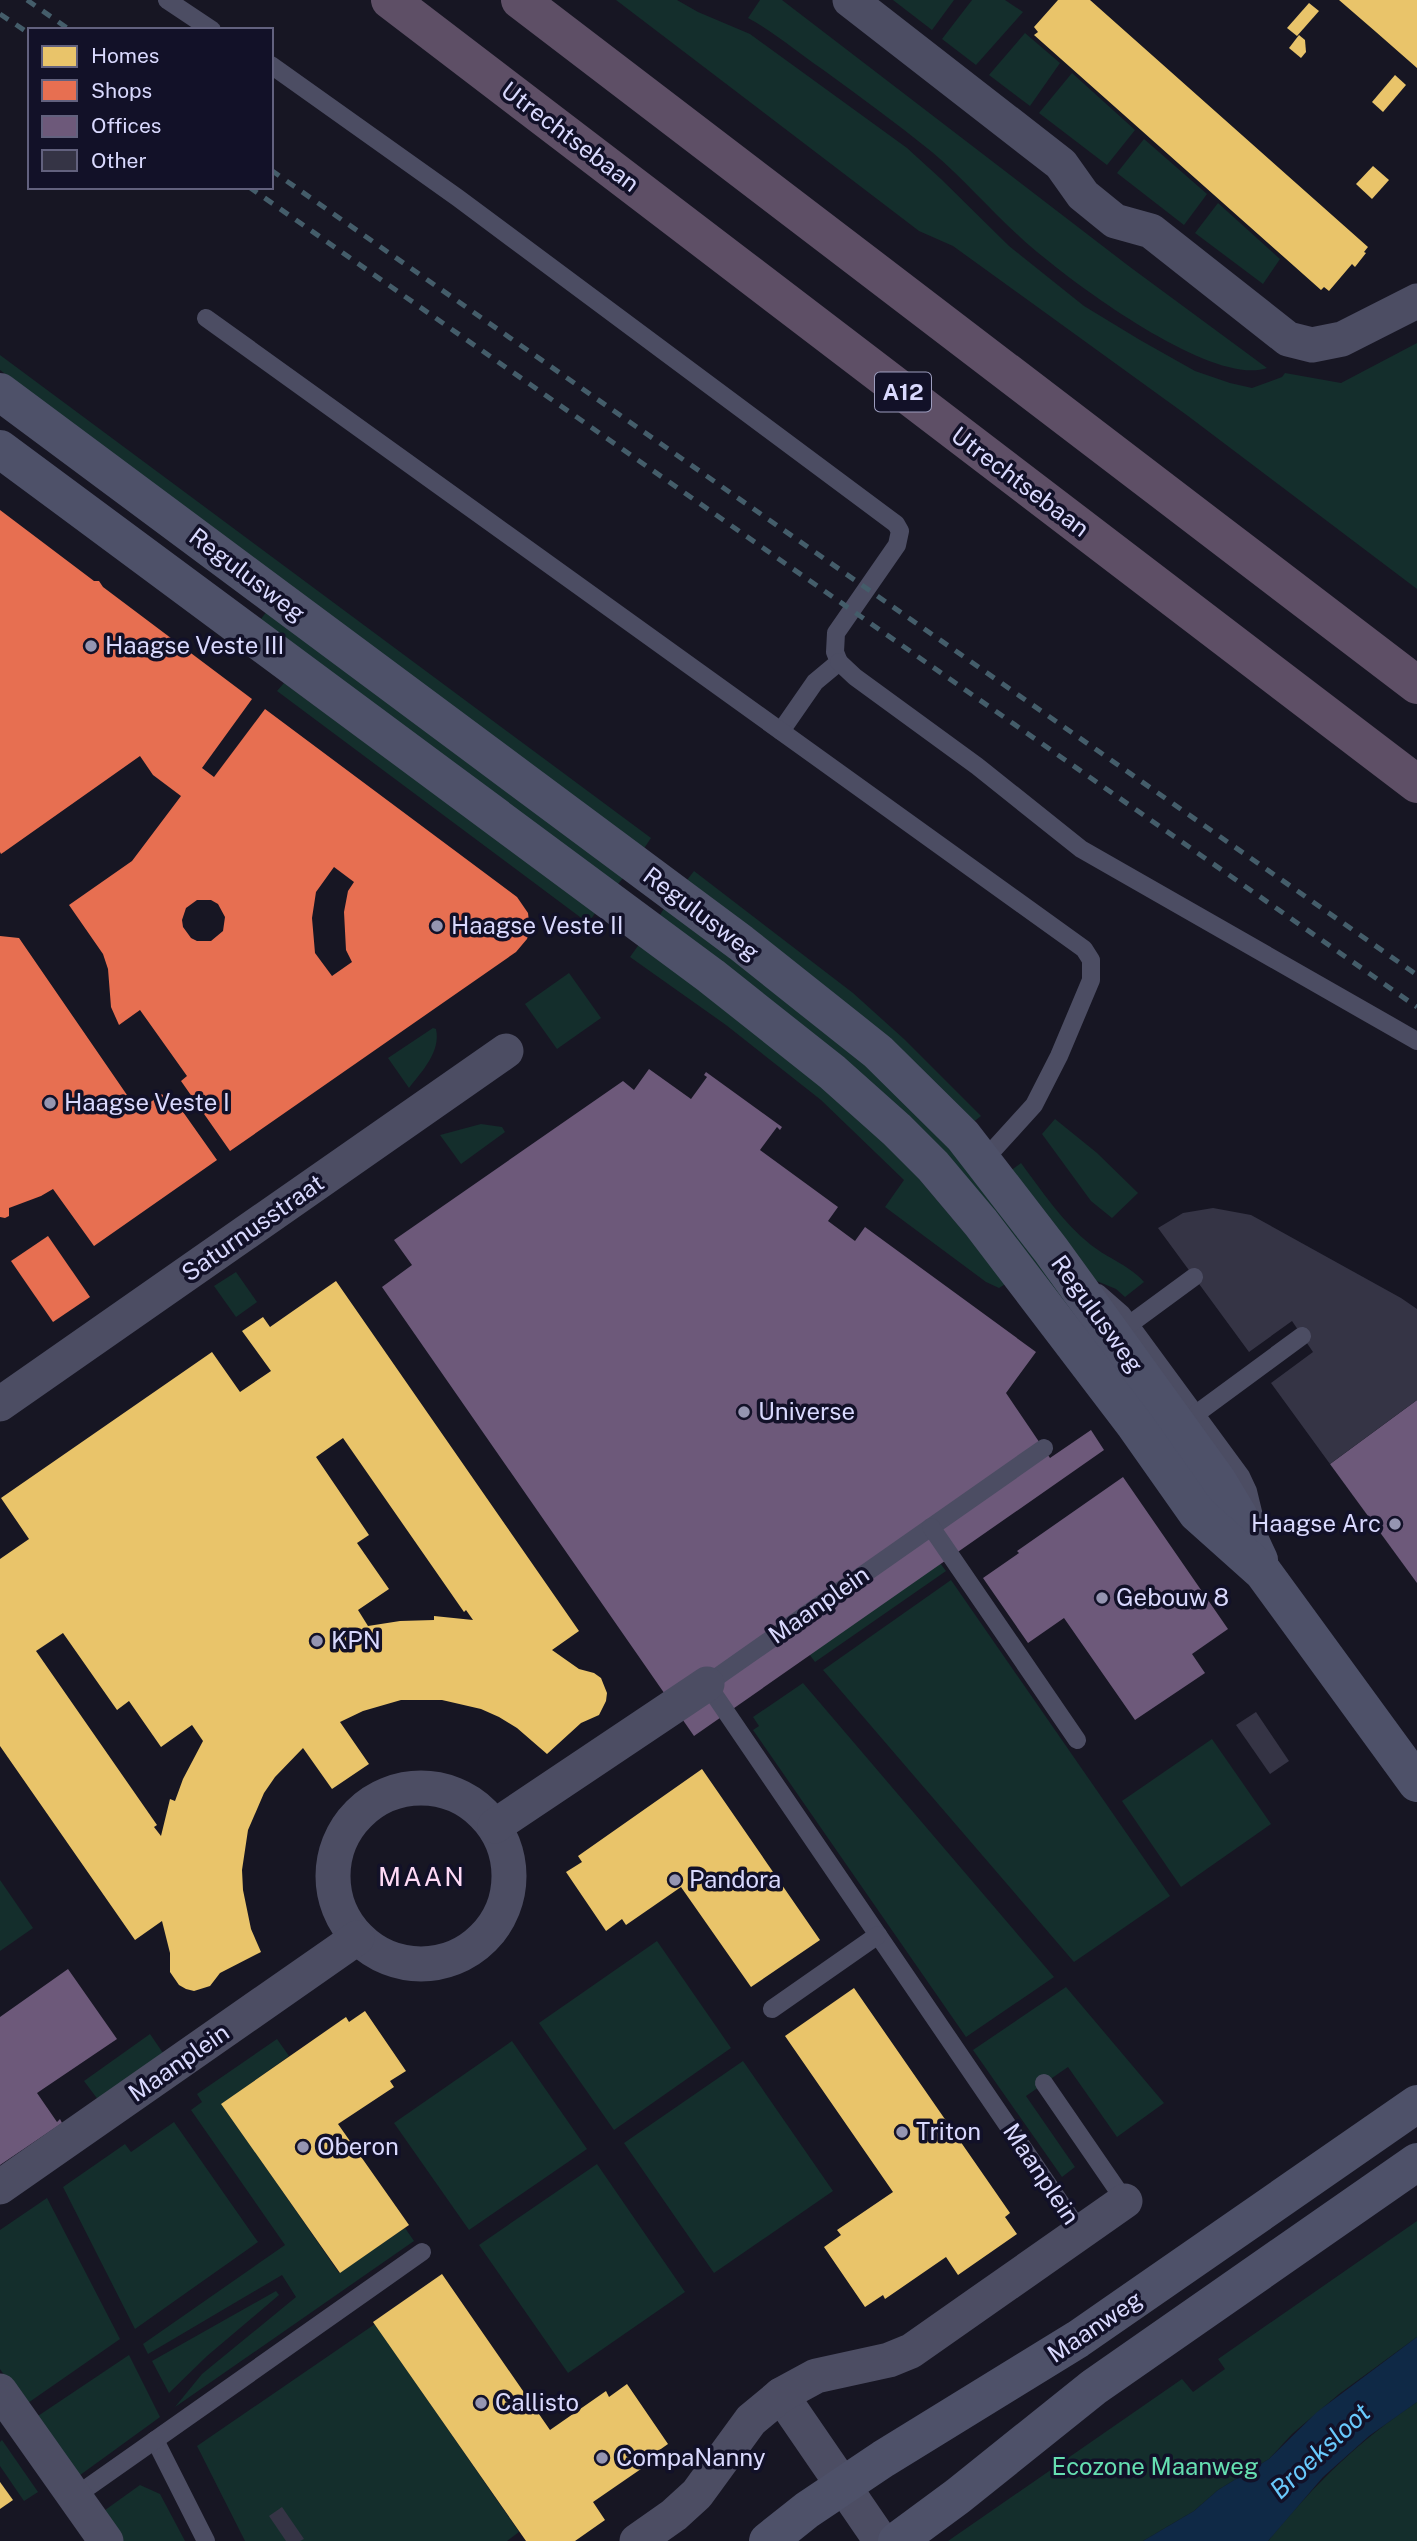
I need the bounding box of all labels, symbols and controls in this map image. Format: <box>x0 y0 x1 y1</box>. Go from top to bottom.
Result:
legend <box>28 28 273 189</box>
text: Homes <box>91 43 159 68</box>
street label: Utrechtsebaan <box>496 75 645 197</box>
text: Shops <box>91 78 152 103</box>
text: Offices <box>91 113 161 138</box>
text: Other <box>91 148 147 173</box>
road number: A12 <box>875 372 931 412</box>
street label: Utrechtsebaan <box>946 420 1095 542</box>
street label: Regulusweg <box>184 522 311 627</box>
place label: Haagse Veste III <box>105 631 284 659</box>
marker: Haagse Veste III <box>83 638 99 654</box>
street label: Regulusweg <box>638 861 765 966</box>
place label: Haagse Veste II <box>451 911 623 939</box>
marker: Haagse Veste II <box>429 918 445 934</box>
place label: Haagse Veste I <box>64 1088 230 1116</box>
marker: Haagse Veste I <box>42 1095 58 1111</box>
street label: Saturnusstraat <box>176 1168 329 1286</box>
street label: Regulusweg <box>1046 1249 1150 1377</box>
place label: Universe <box>758 1397 855 1425</box>
marker: Universe <box>736 1404 752 1420</box>
place label: Haagse Arc <box>1251 1509 1381 1537</box>
marker: Haagse Arc <box>1387 1516 1403 1532</box>
street label: Maanplein <box>763 1559 874 1649</box>
place label: Gebouw 8 <box>1116 1583 1229 1611</box>
marker: Gebouw 8 <box>1094 1590 1110 1606</box>
place label: KPN <box>331 1626 381 1654</box>
marker: KPN <box>309 1633 325 1649</box>
district label: MAAN <box>378 1861 466 1892</box>
place label: Pandora <box>689 1865 781 1893</box>
marker: Pandora <box>667 1872 683 1888</box>
street label: Maanplein <box>123 2017 234 2107</box>
place label: Triton <box>916 2117 981 2145</box>
street label: Maanplein <box>998 2118 1086 2229</box>
marker: Triton <box>894 2124 910 2140</box>
place label: Oberon <box>317 2132 399 2160</box>
marker: Oberon <box>295 2139 311 2155</box>
street label: Maanweg <box>1042 2284 1147 2368</box>
place label: Callisto <box>495 2388 579 2416</box>
marker: Callisto <box>473 2395 489 2411</box>
water label: Broeksloot <box>1263 2396 1376 2505</box>
place label: CompaNanny <box>616 2443 766 2471</box>
marker: CompaNanny <box>594 2450 610 2466</box>
park label: Ecozone Maanweg <box>1051 2452 1259 2480</box>

